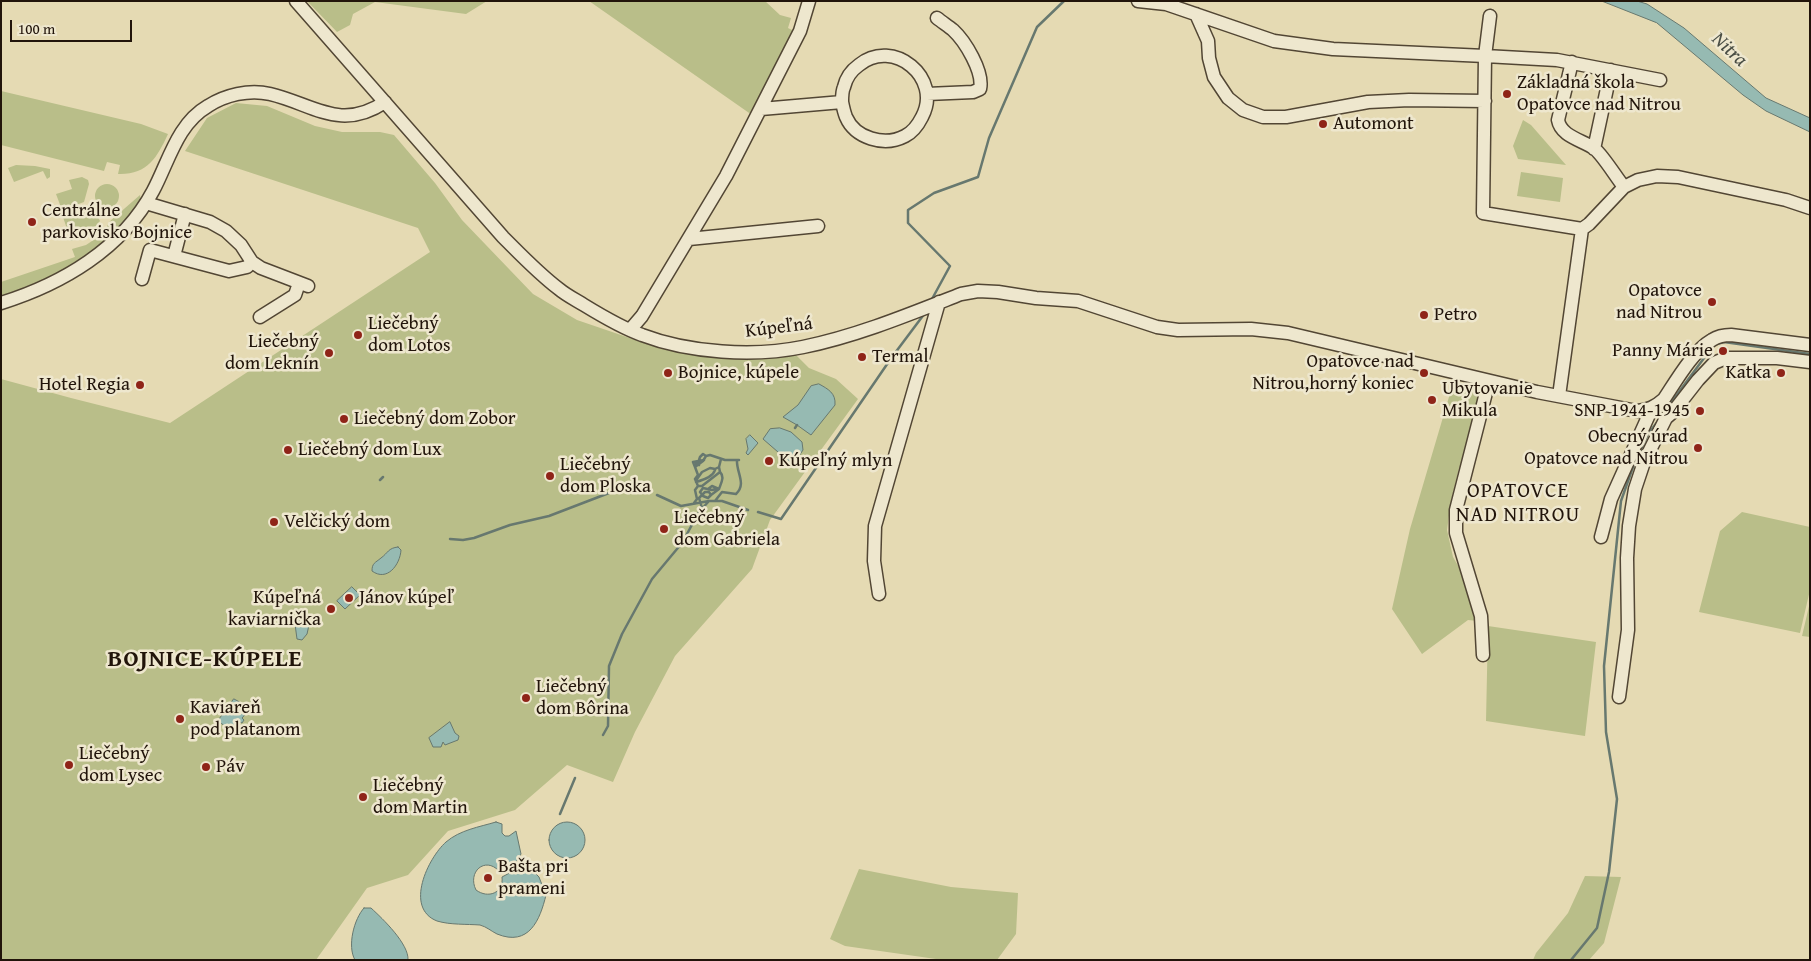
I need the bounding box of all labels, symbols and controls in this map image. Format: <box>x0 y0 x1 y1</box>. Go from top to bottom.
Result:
scale bar <box>12 10 135 42</box>
text: 100 m <box>18 18 55 39</box>
water label: Nitra <box>1706 28 1752 72</box>
place label: Základná škola Opatovce nad Nitrou <box>1517 72 1681 116</box>
marker: Základná škola Opatovce nad Nitrou <box>1501 88 1513 100</box>
place label: Automont <box>1333 113 1414 135</box>
marker: Automont <box>1317 118 1329 130</box>
place label: Centrálne parkovisko Bojnice <box>42 200 192 244</box>
marker: Centrálne parkovisko Bojnice <box>26 216 38 228</box>
place label: Opatovce nad Nitrou <box>1616 280 1702 324</box>
marker: Opatovce nad Nitrou <box>1706 296 1718 308</box>
place label: Petro <box>1434 304 1477 326</box>
marker: Petro <box>1418 309 1430 321</box>
place label: Liečebný dom Lotos <box>368 313 450 357</box>
street label: Kúpeľná <box>744 313 814 343</box>
marker: Liečebný dom Lotos <box>352 329 364 341</box>
place label: Liečebný dom Leknín <box>225 331 319 375</box>
place label: Panny Márie <box>1612 340 1713 362</box>
marker: Panny Márie <box>1717 345 1729 357</box>
place label: Termal <box>872 346 928 368</box>
marker: Liečebný dom Leknín <box>323 347 335 359</box>
marker: Termal <box>856 351 868 363</box>
place label: Opatovce nad Nitrou,horný koniec <box>1253 351 1414 395</box>
place label: Bojnice, kúpele <box>678 362 799 384</box>
place label: Katka <box>1725 362 1771 384</box>
marker: Bojnice, kúpele <box>662 367 674 379</box>
marker: Opatovce nad Nitrou,horný koniec <box>1418 367 1430 379</box>
marker: Katka <box>1775 367 1787 379</box>
place label: Hotel Regia <box>39 374 130 396</box>
place label: Ubytovanie Mikula <box>1442 378 1533 422</box>
marker: Hotel Regia <box>134 379 146 391</box>
marker: Ubytovanie Mikula <box>1426 394 1438 406</box>
place label: SNP 1944-1945 <box>1574 400 1690 422</box>
marker: SNP 1944-1945 <box>1694 405 1706 417</box>
place label: Liečebný dom Zobor <box>354 408 516 430</box>
marker: Liečebný dom Zobor <box>338 413 350 425</box>
place label: Obecný úrad Opatovce nad Nitrou <box>1524 426 1688 470</box>
place label: Liečebný dom Lux <box>298 439 442 461</box>
marker: Obecný úrad Opatovce nad Nitrou <box>1692 442 1704 454</box>
marker: Liečebný dom Lux <box>282 444 294 456</box>
place label: Kúpeľný mlyn <box>779 450 892 472</box>
place label: Liečebný dom Ploska <box>560 454 651 498</box>
marker: Kúpeľný mlyn <box>763 455 775 467</box>
marker: Liečebný dom Ploska <box>544 470 556 482</box>
district label: OPATOVCE NAD NITROU <box>1455 479 1581 529</box>
place label: Liečebný dom Gabriela <box>674 507 780 551</box>
place label: Velčický dom <box>284 511 390 533</box>
marker: Velčický dom <box>268 516 280 528</box>
marker: Liečebný dom Gabriela <box>658 523 670 535</box>
place label: Kúpeľná kaviarnička <box>228 587 321 631</box>
place label: Jánov kúpeľ <box>359 587 454 609</box>
marker: Jánov kúpeľ <box>343 592 355 604</box>
marker: Kúpeľná kaviarnička <box>325 603 337 615</box>
district label: BOJNICE-KÚPELE <box>106 646 304 674</box>
place label: Liečebný dom Bôrina <box>536 676 629 720</box>
marker: Liečebný dom Bôrina <box>520 692 532 704</box>
place label: Kaviareň pod platanom <box>190 697 300 741</box>
marker: Kaviareň pod platanom <box>174 713 186 725</box>
place label: Liečebný dom Lysec <box>79 743 162 787</box>
place label: Páv <box>216 756 245 778</box>
marker: Liečebný dom Lysec <box>63 759 75 771</box>
marker: Páv <box>200 761 212 773</box>
place label: Liečebný dom Martin <box>373 775 468 819</box>
marker: Liečebný dom Martin <box>357 791 369 803</box>
place label: Bašta pri prameni <box>498 856 569 900</box>
marker: Bašta pri prameni <box>482 872 494 884</box>

